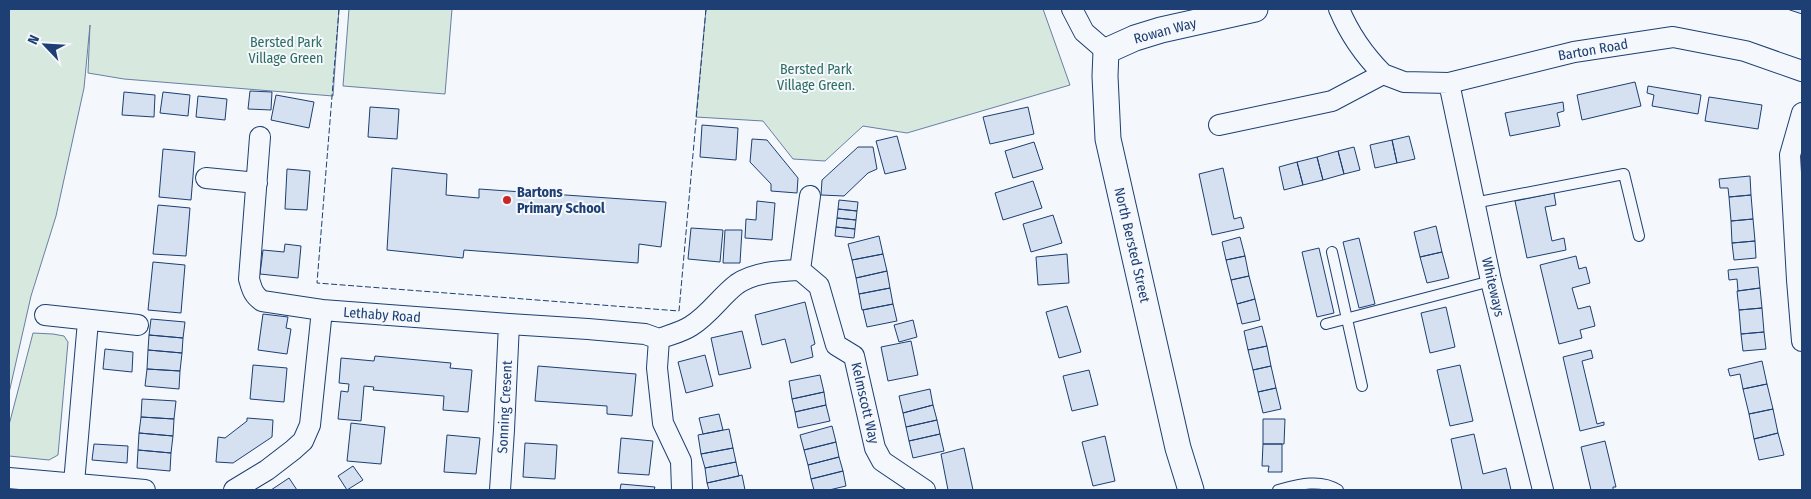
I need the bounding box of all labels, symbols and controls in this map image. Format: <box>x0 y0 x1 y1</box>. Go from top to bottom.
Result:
street label: Rowan Way <box>1132 14 1199 48</box>
north arrow <box>20 20 70 70</box>
text: N <box>24 32 43 47</box>
park label: Bersted Park Village Green <box>249 34 323 67</box>
street label: Barton Road <box>1557 35 1629 65</box>
park label: Bersted Park Village Green. <box>777 61 855 94</box>
place label: Bartons Primary School <box>517 184 605 217</box>
street label: North Bersted Street <box>1110 186 1154 305</box>
marker: Bartons Primary School <box>501 194 513 206</box>
street label: Whiteways <box>1478 256 1508 318</box>
street label: Lethaby Road <box>343 304 421 326</box>
street label: Sonning Cresent <box>494 360 516 454</box>
street label: Kelmscott Way <box>847 361 883 446</box>

